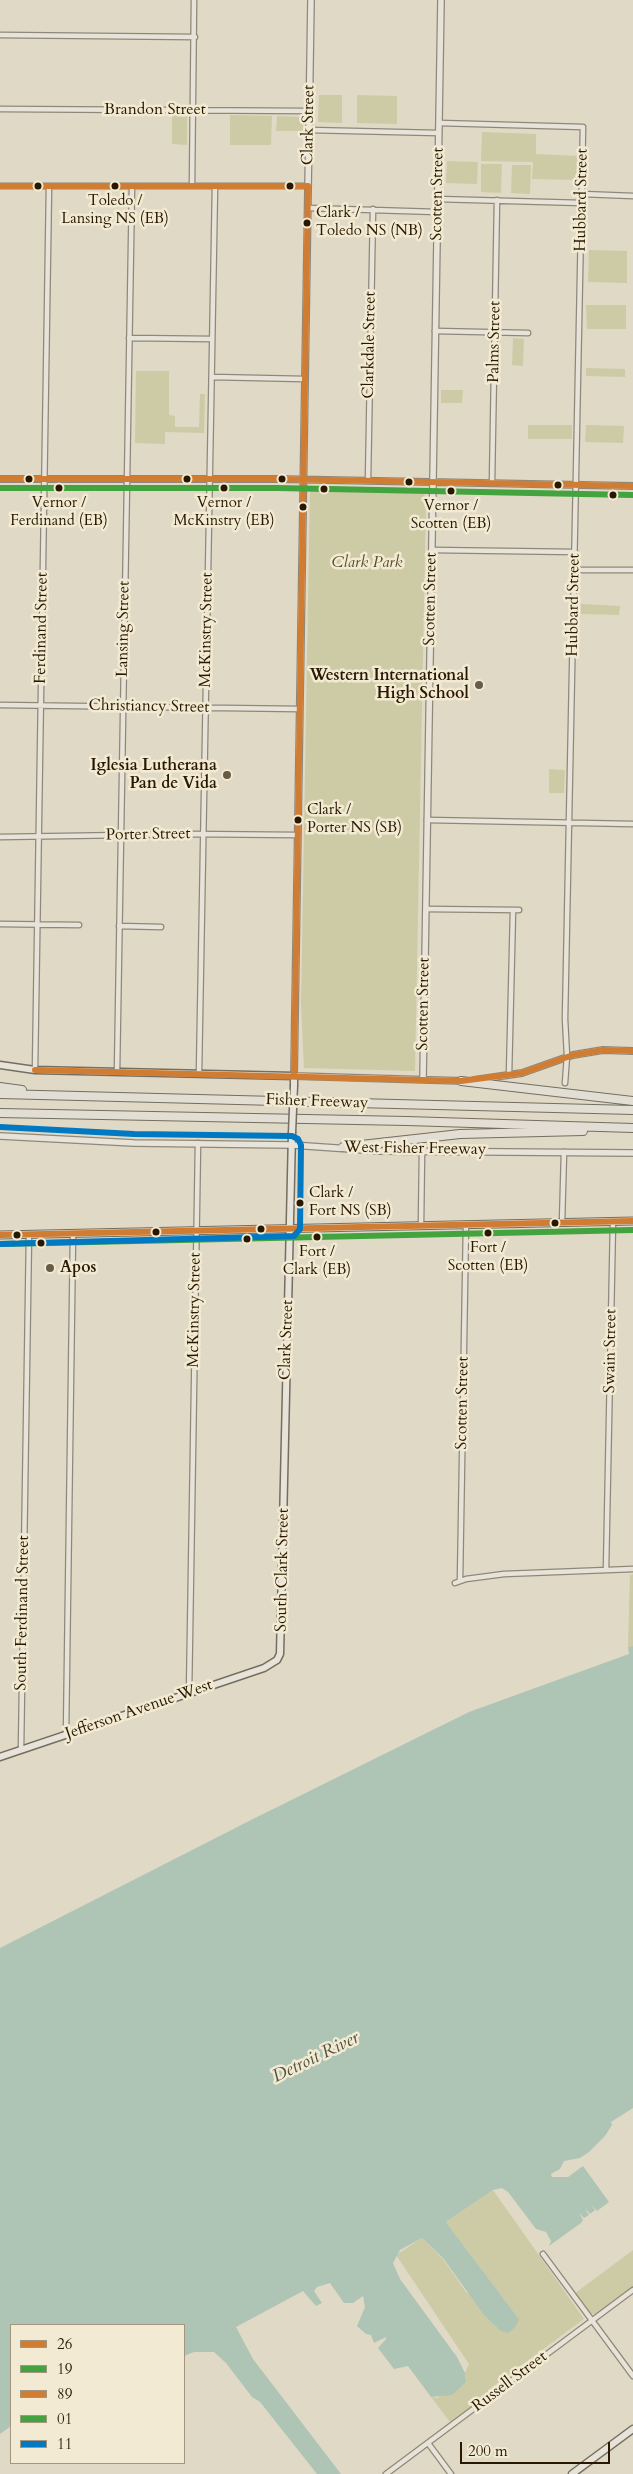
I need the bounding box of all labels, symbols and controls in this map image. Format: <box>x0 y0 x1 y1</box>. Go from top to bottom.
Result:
street label: Clark Street <box>299 85 319 165</box>
street label: Brandon Street <box>104 100 206 120</box>
street label: Scotten Street <box>428 147 448 241</box>
street label: Hubbard Street <box>571 148 593 252</box>
unlabelled marker <box>33 181 43 191</box>
marker: Toledo / Lansing NS (EB) <box>110 181 120 191</box>
unlabelled marker <box>285 181 295 191</box>
place label: Toledo / Lansing NS (EB) <box>61 193 169 228</box>
place label: Clark / Toledo NS (NB) <box>316 205 423 240</box>
marker: Clark / Toledo NS (NB) <box>302 218 312 228</box>
street label: Clarkdale Street <box>359 291 381 399</box>
street label: Palms Street <box>485 301 505 383</box>
unlabelled marker <box>24 474 34 484</box>
unlabelled marker <box>182 474 192 484</box>
unlabelled marker <box>277 474 287 484</box>
unlabelled marker <box>404 477 414 487</box>
unlabelled marker <box>553 480 563 490</box>
marker: Vernor / Ferdinand (EB) <box>54 483 64 493</box>
marker: Vernor / McKinstry (EB) <box>219 483 229 493</box>
unlabelled marker <box>319 484 329 494</box>
marker: Vernor / Scotten (EB) <box>446 486 456 496</box>
unlabelled marker <box>608 490 618 500</box>
place label: Vernor / Ferdinand (EB) <box>10 495 108 530</box>
place label: Vernor / McKinstry (EB) <box>173 495 275 530</box>
place label: Vernor / Scotten (EB) <box>411 498 491 533</box>
unlabelled marker <box>298 502 308 512</box>
street label: Scotten Street <box>421 552 441 646</box>
park label: Clark Park <box>332 553 402 573</box>
street label: Hubbard Street <box>563 553 585 657</box>
street label: Ferdinand Street <box>31 572 53 684</box>
street label: McKinstry Street <box>196 572 218 688</box>
street label: Lansing Street <box>114 581 134 677</box>
place label: Western International High School <box>310 666 469 704</box>
marker: Western International High School <box>473 679 485 691</box>
street label: Christiancy Street <box>88 696 210 718</box>
place label: Iglesia Lutherana Pan de Vida <box>90 756 217 794</box>
marker: Iglesia Lutherana Pan de Vida <box>221 769 233 781</box>
place label: Clark / Porter NS (SB) <box>307 802 402 837</box>
marker: Clark / Porter NS (SB) <box>293 815 303 825</box>
street label: Porter Street <box>105 825 191 845</box>
street label: Scotten Street <box>414 957 434 1051</box>
street label: Fisher Freeway <box>265 1091 369 1113</box>
street label: West Fisher Freeway <box>344 1138 486 1160</box>
place label: Clark / Fort NS (SB) <box>309 1185 391 1220</box>
marker: Clark / Fort NS (SB) <box>295 1198 305 1208</box>
unlabelled marker <box>550 1218 560 1228</box>
unlabelled marker <box>256 1224 266 1234</box>
unlabelled marker <box>151 1227 161 1237</box>
marker: Fort / Scotten (EB) <box>483 1228 493 1238</box>
unlabelled marker <box>12 1230 22 1240</box>
marker: Fort / Clark (EB) <box>312 1232 322 1242</box>
unlabelled marker <box>242 1234 252 1244</box>
unlabelled marker <box>36 1238 46 1248</box>
place label: Fort / Scotten (EB) <box>448 1240 528 1275</box>
place label: Fort / Clark (EB) <box>283 1244 351 1279</box>
street label: McKinstry Street <box>184 1252 206 1368</box>
place label: Apos <box>60 1258 96 1278</box>
marker: Apos <box>44 1262 56 1274</box>
street label: Clark Street <box>276 1299 298 1381</box>
street label: Swain Street <box>601 1309 621 1393</box>
street label: Scotten Street <box>453 1356 473 1450</box>
street label: South Clark Street <box>272 1508 294 1632</box>
street label: South Ferdinand Street <box>12 1535 34 1691</box>
street label: Jefferson Avenue West <box>63 1676 215 1744</box>
water label: Detroit River <box>269 2028 363 2088</box>
legend <box>10 2324 185 2464</box>
text: 26 <box>57 2334 72 2354</box>
street label: Russell Street <box>469 2348 551 2416</box>
text: 19 <box>57 2359 72 2379</box>
text: 89 <box>57 2384 72 2404</box>
text: 01 <box>57 2409 72 2429</box>
scale bar <box>463 2432 613 2464</box>
text: 11 <box>57 2434 72 2454</box>
text: 200 m <box>468 2441 508 2461</box>

